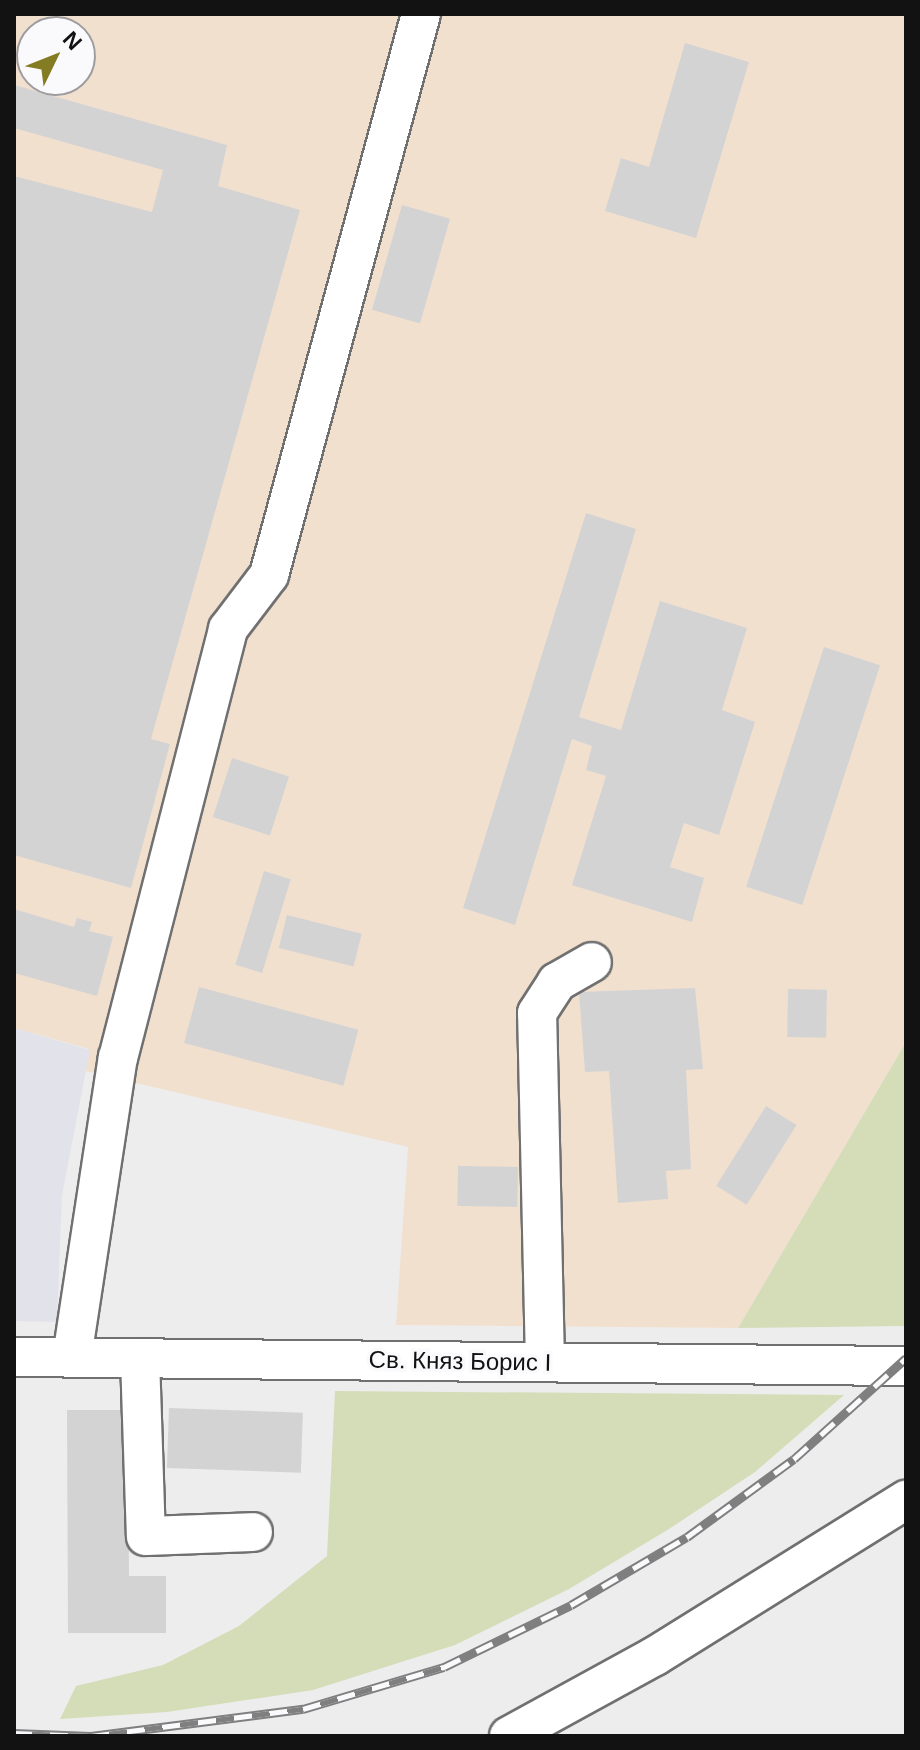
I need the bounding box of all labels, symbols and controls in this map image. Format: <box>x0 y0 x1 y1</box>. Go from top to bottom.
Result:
north arrow <box>16 16 96 96</box>
text: N <box>58 26 87 55</box>
street label: Св. Княз Борис I <box>369 1345 551 1377</box>

